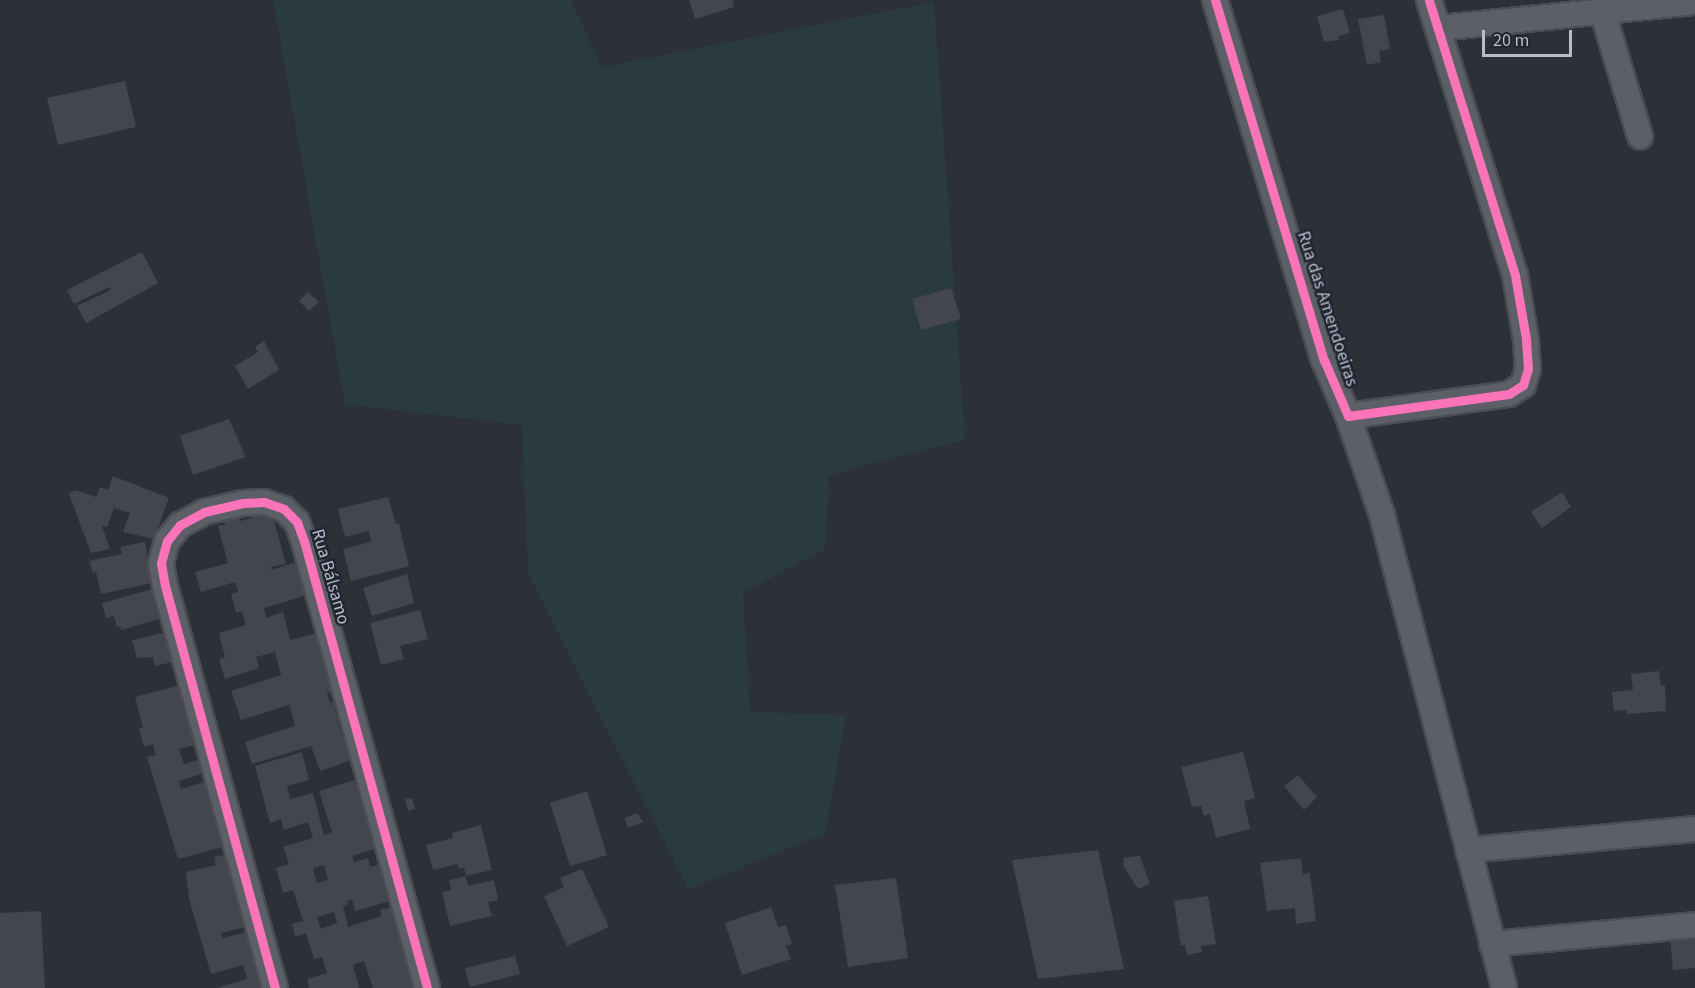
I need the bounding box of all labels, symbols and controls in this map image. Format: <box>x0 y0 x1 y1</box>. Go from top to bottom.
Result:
scale bar <box>1485 18 1575 56</box>
text: 20 m <box>1493 28 1529 53</box>
street label: Rua das Amendoeiras <box>1292 229 1362 389</box>
street label: Rua Bálsamo <box>306 527 354 627</box>

